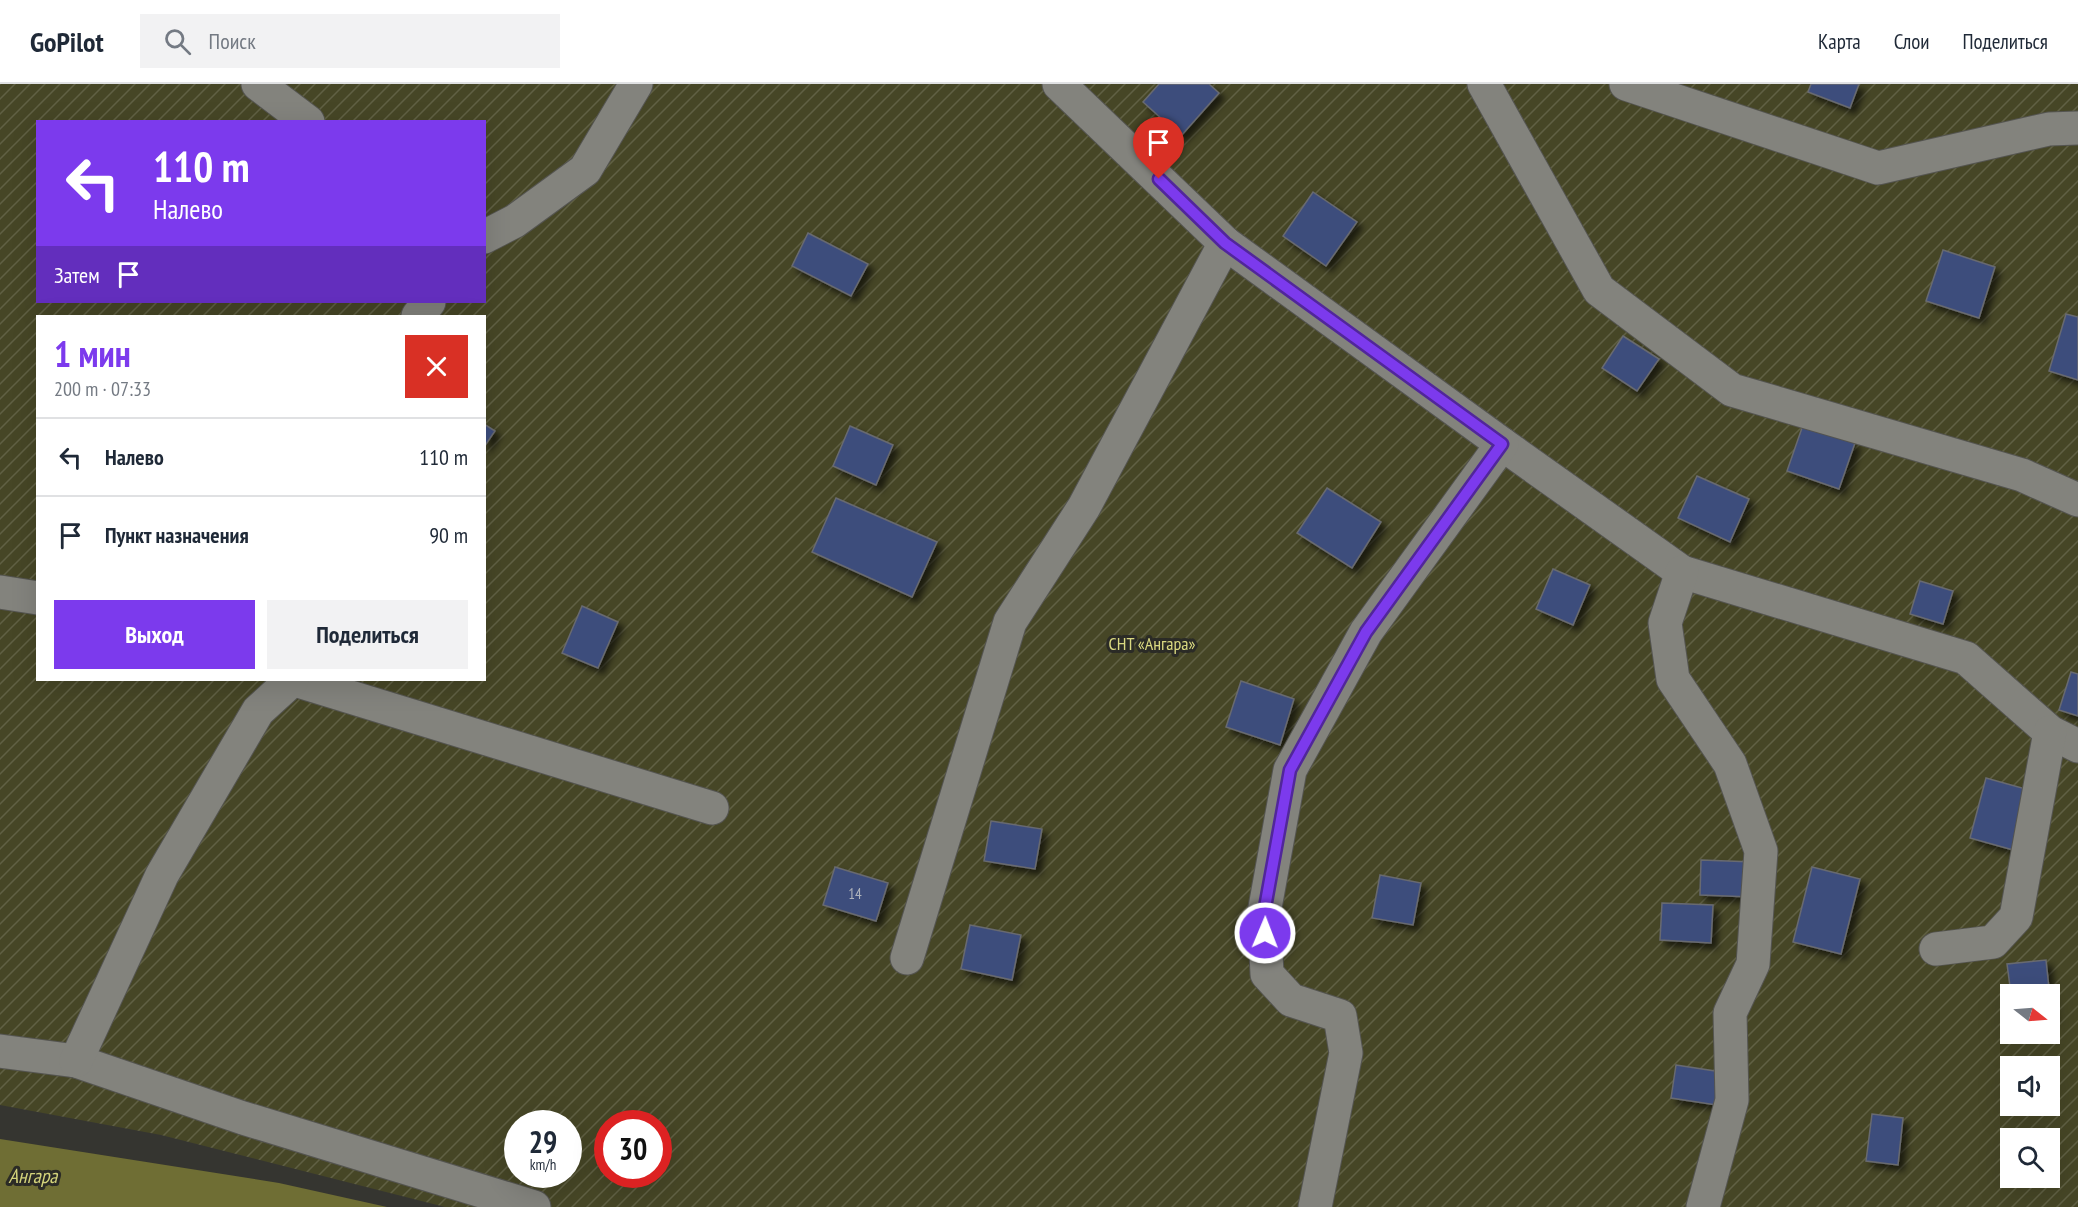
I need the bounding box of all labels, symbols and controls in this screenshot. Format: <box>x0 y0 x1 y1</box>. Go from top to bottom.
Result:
search box <box>140 14 560 68</box>
text: GoPilot <box>30 23 104 60</box>
icon: search <box>161 25 194 58</box>
text: Поиск <box>209 27 256 55</box>
text: Карта <box>1818 28 1861 55</box>
text: Слои <box>1894 28 1929 55</box>
text: Поделиться <box>1962 28 2048 55</box>
pin <box>1133 117 1184 179</box>
icon: arrive <box>1142 126 1175 159</box>
text: 110 m <box>153 139 250 194</box>
icon: left <box>54 144 132 222</box>
text: Налево <box>153 192 223 226</box>
icon: arrive <box>112 258 145 291</box>
text: Затем <box>54 261 100 289</box>
text: 1 мин <box>54 330 131 377</box>
button: close <box>405 335 468 398</box>
text: 200 m · 07:33 <box>54 376 151 402</box>
icon: left <box>54 441 87 474</box>
text: Налево <box>105 443 164 471</box>
text: 110 m <box>419 443 468 471</box>
icon: arrive <box>54 519 87 552</box>
text: Пункт назначения <box>105 521 249 549</box>
text: 90 m <box>429 521 468 549</box>
button: Выход <box>54 600 255 669</box>
button: Поделиться <box>267 600 468 669</box>
park label: СНТ «Ангара» <box>1109 632 1196 655</box>
house number: 14 <box>848 884 862 903</box>
position arrow <box>1233 901 1297 965</box>
north arrow <box>2000 984 2060 1044</box>
map controls <box>2000 984 2060 1188</box>
button: sound <box>2000 1056 2060 1116</box>
speed limit sign: 30 <box>594 1110 672 1188</box>
text: 29 <box>529 1122 557 1161</box>
button: search <box>2000 1128 2060 1188</box>
text: km/h <box>530 1155 556 1174</box>
water label: Ангара <box>9 1163 58 1189</box>

